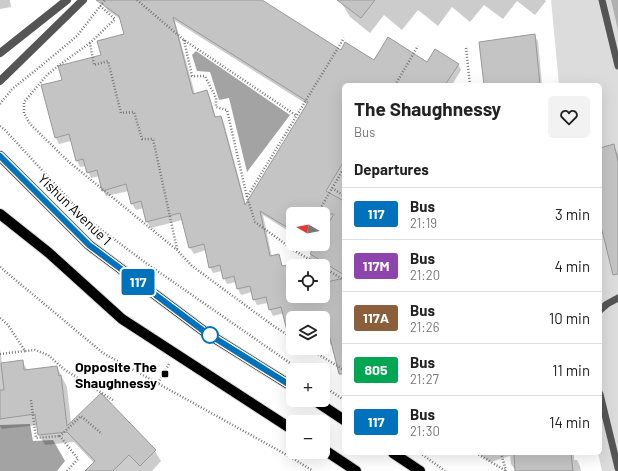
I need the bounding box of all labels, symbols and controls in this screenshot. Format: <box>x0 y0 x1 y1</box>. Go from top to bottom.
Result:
button: heart <box>548 96 590 138</box>
text: The Shaughnessy <box>354 97 501 120</box>
text: Bus <box>354 124 375 140</box>
text: Departures <box>354 160 429 178</box>
street label: Yishun Avenue 1 <box>35 170 115 248</box>
text: Bus <box>410 197 435 215</box>
text: 117 <box>368 205 384 222</box>
text: 3 min <box>555 205 590 223</box>
north arrow <box>286 207 330 251</box>
map controls <box>286 207 330 459</box>
text: 21:19 <box>410 215 437 231</box>
text: Bus <box>410 249 435 267</box>
text: 117M <box>363 257 389 274</box>
text: 4 min <box>554 257 590 275</box>
button: locate <box>286 259 330 303</box>
text: 21:20 <box>410 267 440 283</box>
line badge: 117 <box>115 269 161 295</box>
text: 117 <box>130 273 146 290</box>
text: Bus <box>410 301 435 319</box>
text: 117A <box>363 309 389 326</box>
text: 10 min <box>549 309 590 327</box>
button: layers <box>286 311 330 355</box>
text: 21:26 <box>410 319 439 335</box>
unlabelled marker <box>201 326 219 344</box>
text: Bus <box>410 353 435 371</box>
place label: Opposite The Shaughnessy <box>75 358 157 391</box>
text: 805 <box>364 361 388 378</box>
text: 11 min <box>552 361 590 379</box>
button: + <box>286 363 330 407</box>
marker: Opposite The Shaughnessy <box>160 369 170 379</box>
text: 21:27 <box>410 371 439 387</box>
text: Bus <box>410 405 435 423</box>
text: 117 <box>368 413 384 430</box>
text: 14 min <box>549 413 590 431</box>
button: − <box>286 415 330 459</box>
text: 21:30 <box>410 423 440 439</box>

